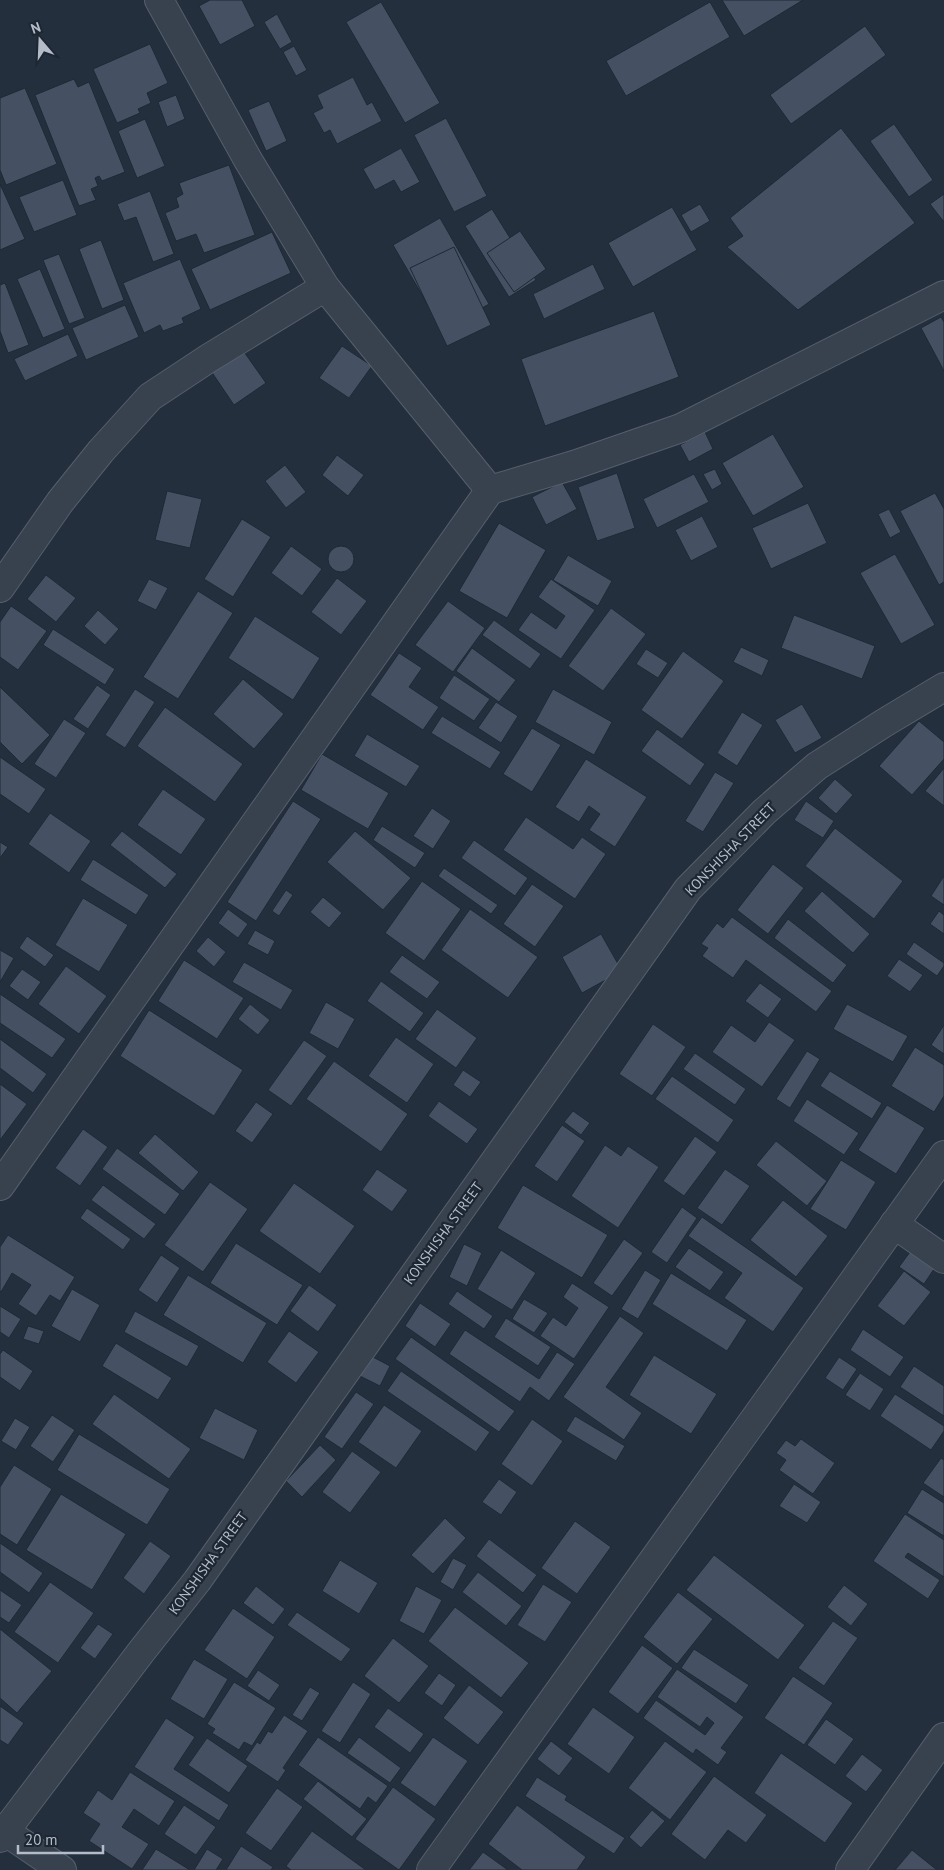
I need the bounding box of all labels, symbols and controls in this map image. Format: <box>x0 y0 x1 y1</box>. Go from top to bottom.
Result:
north arrow <box>15 15 65 65</box>
text: N <box>28 18 43 38</box>
street label: KONSHISHA STREET <box>681 799 779 899</box>
street label: KONSHISHA STREET <box>400 1178 486 1288</box>
street label: KONSHISHA STREET <box>165 1508 251 1618</box>
scale bar <box>18 1822 102 1854</box>
text: 20 m <box>25 1830 58 1849</box>

